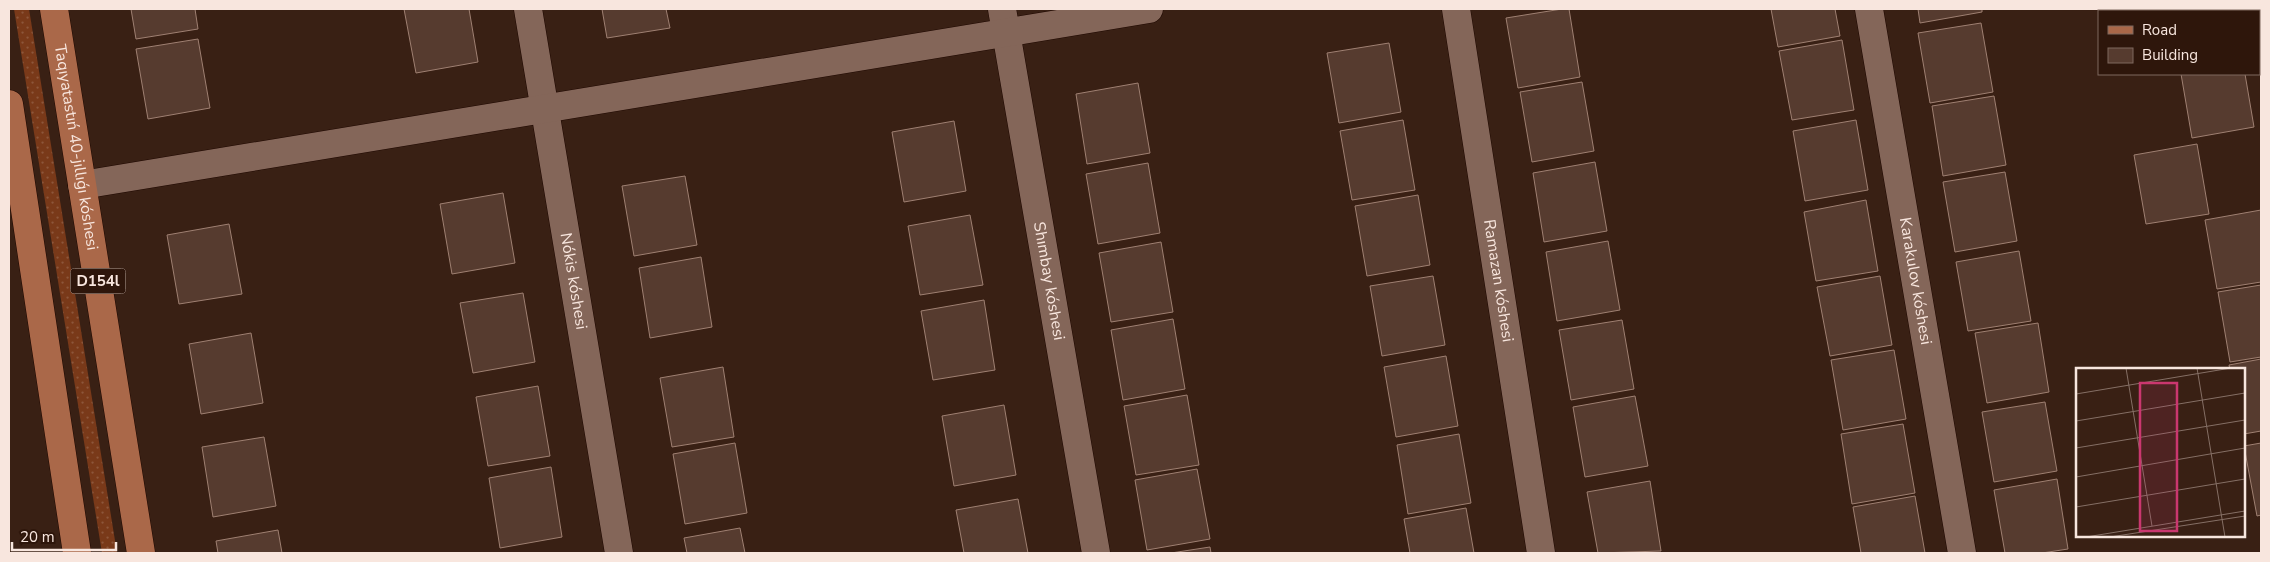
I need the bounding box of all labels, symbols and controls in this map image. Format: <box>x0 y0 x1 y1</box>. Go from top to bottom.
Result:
legend <box>2098 10 2260 75</box>
text: Road <box>2142 20 2177 40</box>
street label: Taqıyatastıń 40-jıllıǵı kóshesi <box>49 43 103 252</box>
text: Building <box>2142 45 2198 65</box>
street label: Karakulov kóshesi <box>1894 216 1937 346</box>
street label: Ramazan kóshesi <box>1478 218 1519 344</box>
street label: Shımbay kóshesi <box>1028 220 1070 342</box>
street label: Nókis kóshesi <box>555 231 592 331</box>
road number: D154l <box>70 268 126 294</box>
inset map <box>2076 368 2245 537</box>
scale bar <box>12 520 116 552</box>
text: 20 m <box>20 527 55 547</box>

